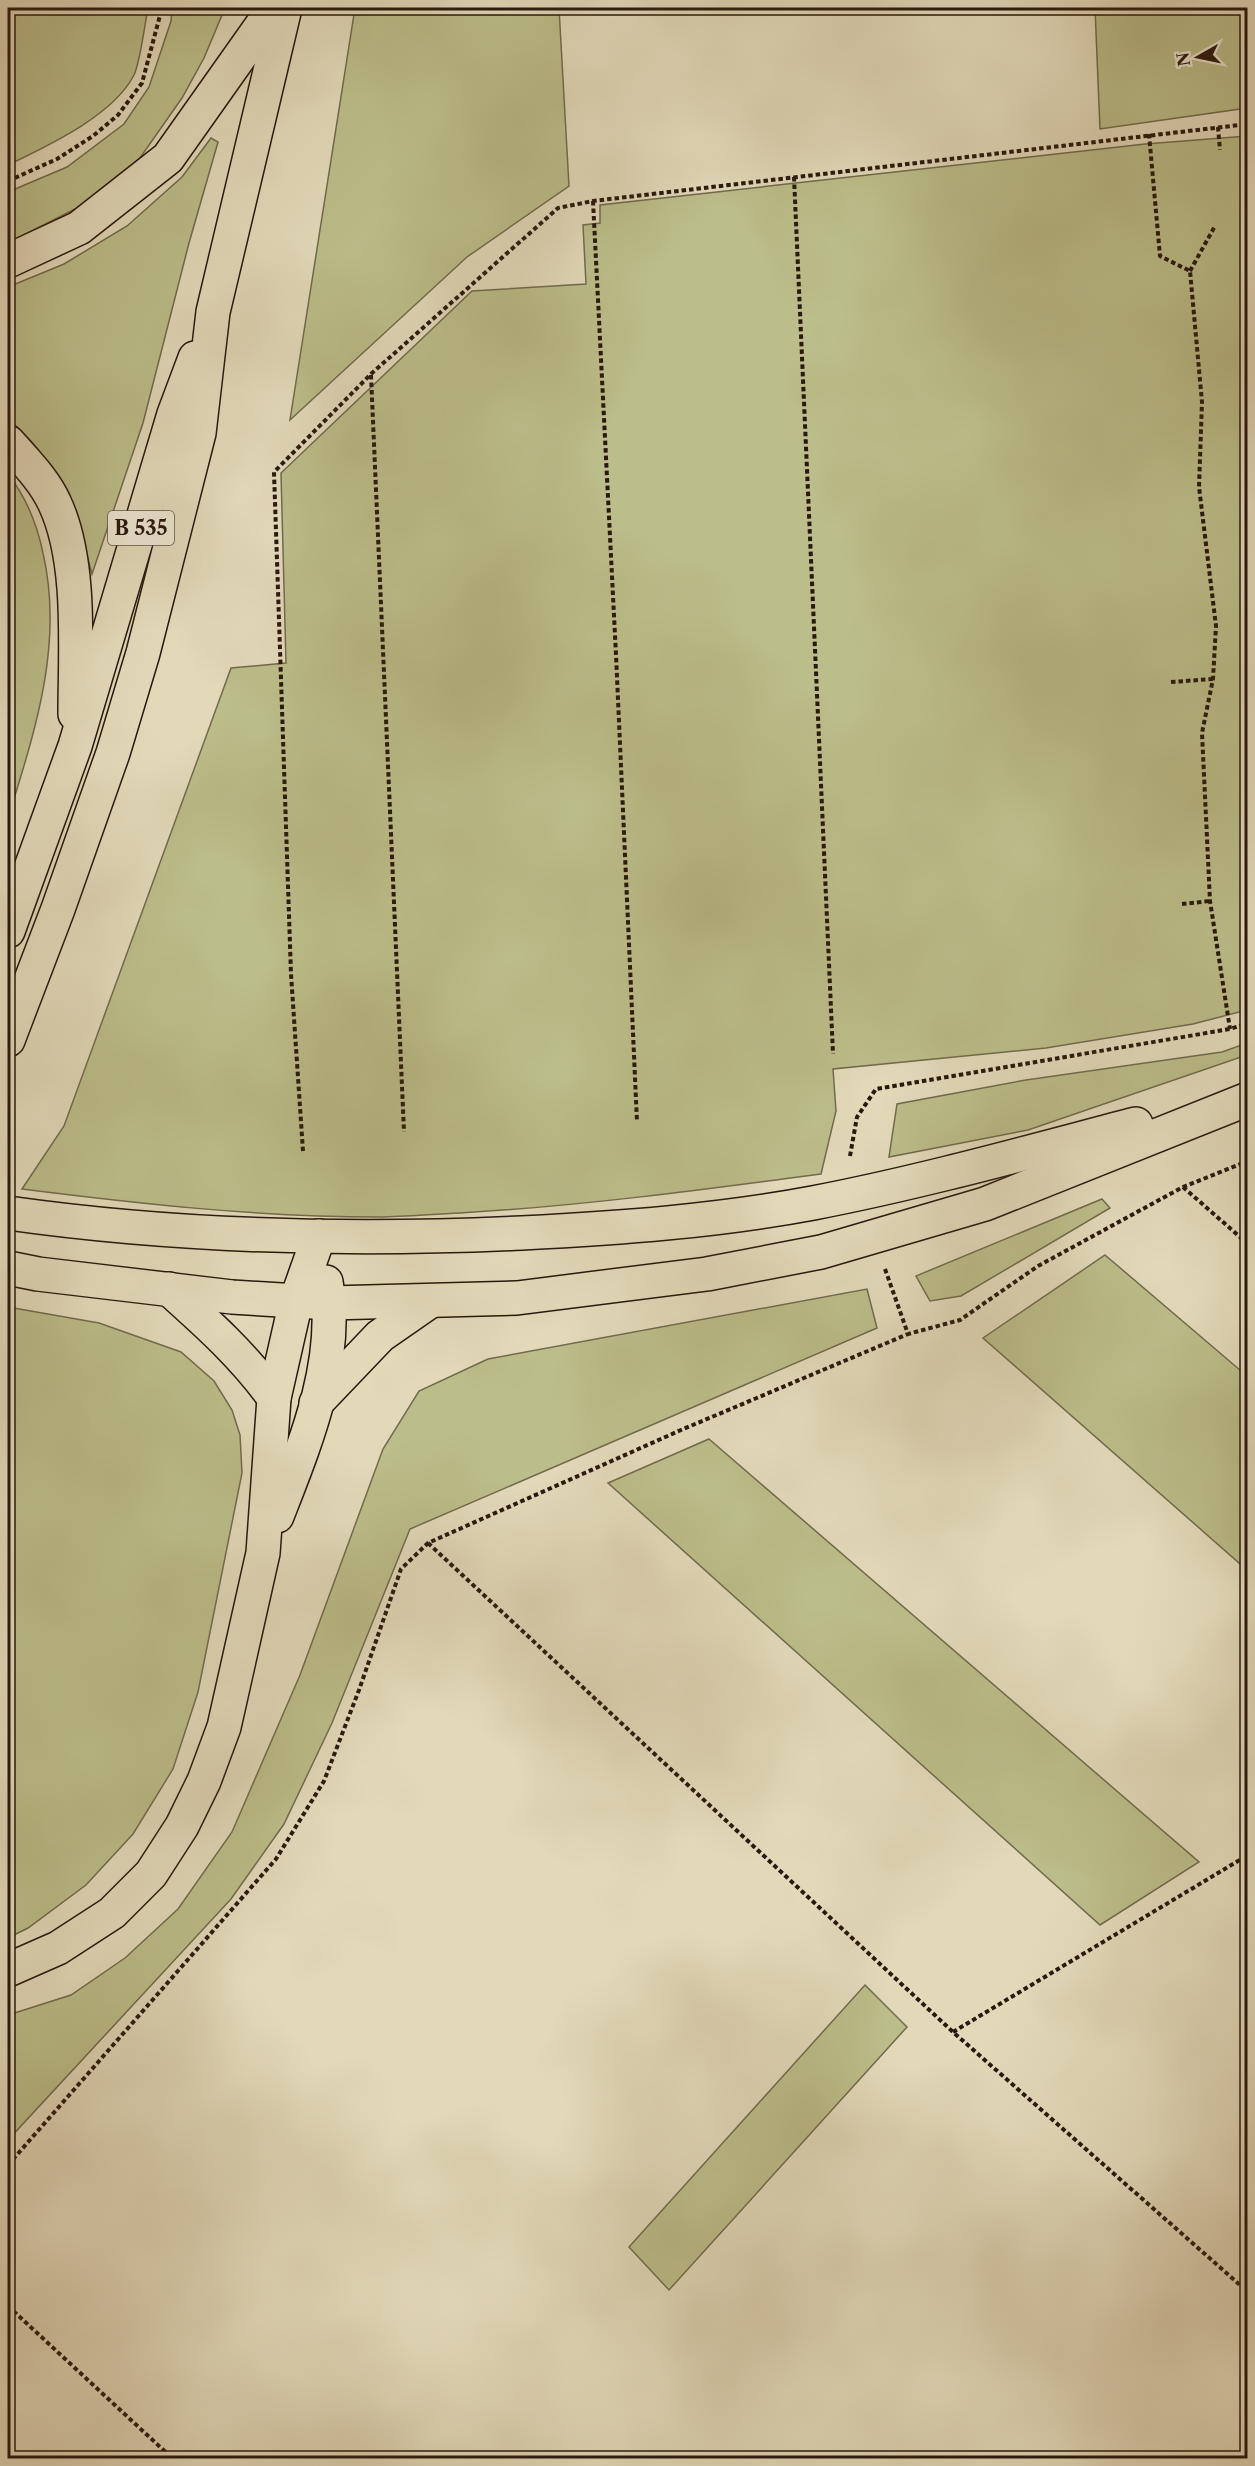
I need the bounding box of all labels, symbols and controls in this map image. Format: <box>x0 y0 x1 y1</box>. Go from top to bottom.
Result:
north arrow <box>1168 27 1228 87</box>
text: N <box>1172 51 1194 68</box>
road number: B 535 <box>108 511 174 545</box>

